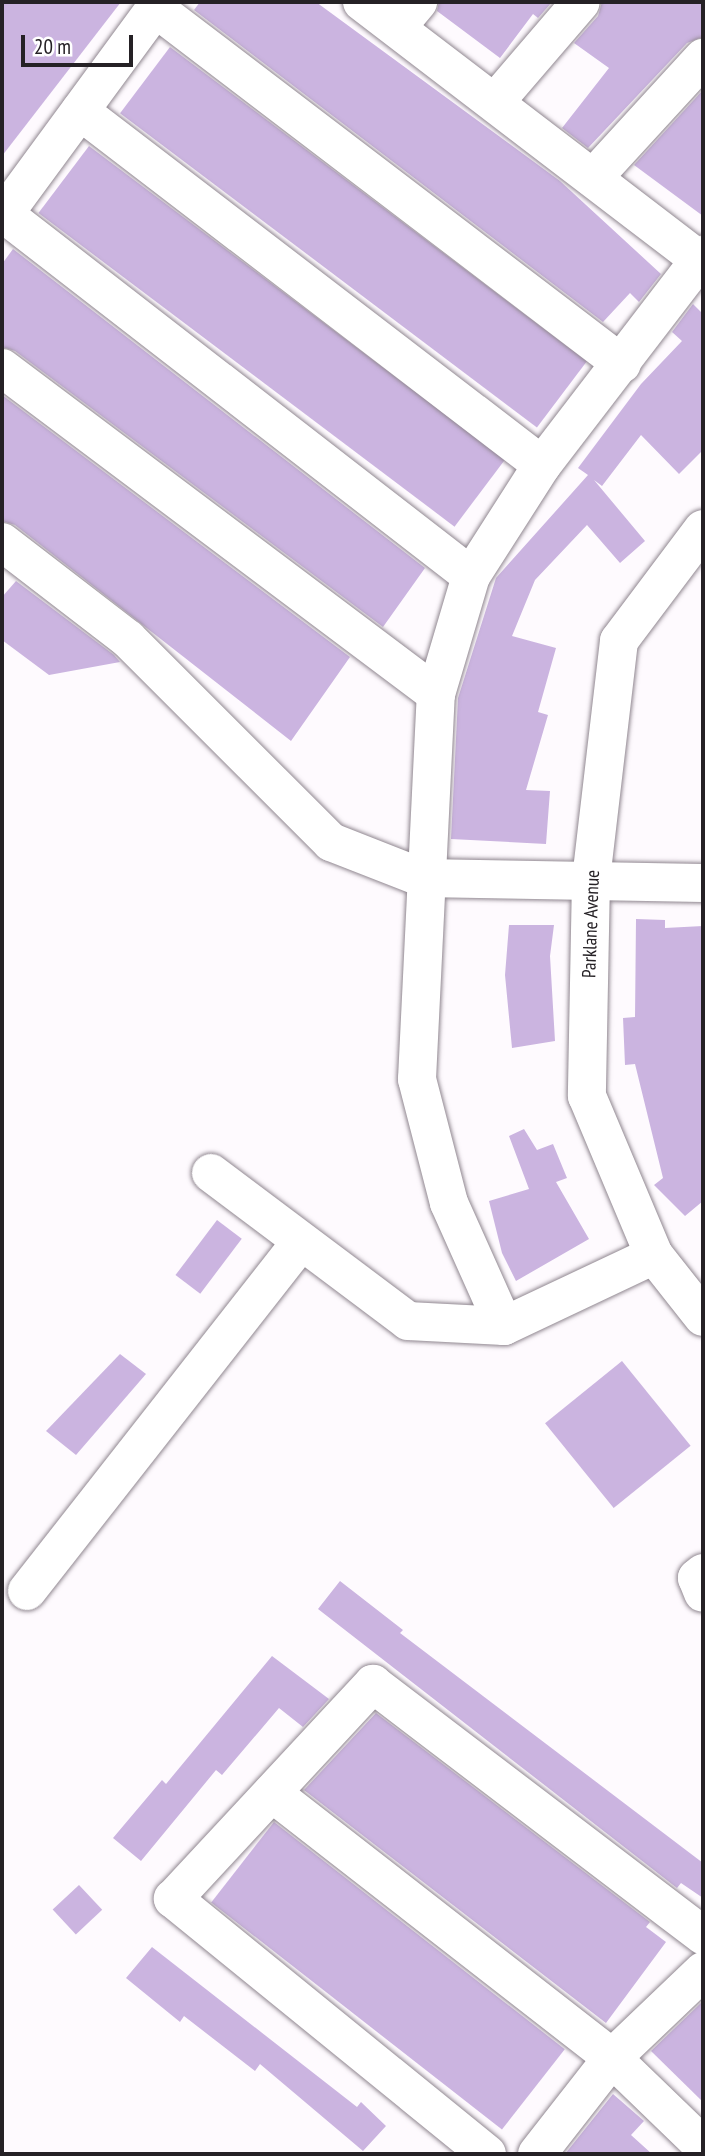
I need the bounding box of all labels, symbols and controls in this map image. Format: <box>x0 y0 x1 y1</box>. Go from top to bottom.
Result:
scale bar <box>24 21 136 65</box>
text: 20 m <box>34 33 71 60</box>
street label: Parklane Avenue <box>578 869 604 979</box>

